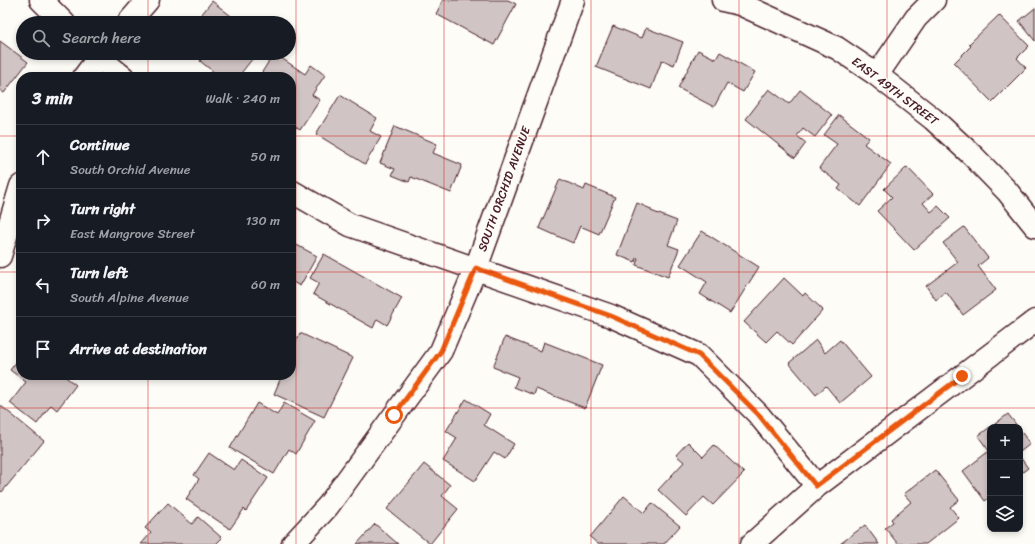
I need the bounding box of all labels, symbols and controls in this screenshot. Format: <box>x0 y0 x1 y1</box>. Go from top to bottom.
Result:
search box <box>16 16 296 60</box>
text: Search here <box>62 25 141 51</box>
icon: search <box>30 27 52 49</box>
street label: EAST 49TH STREET <box>847 51 944 132</box>
text: 3 min <box>32 83 73 113</box>
text: Walk · 240 m <box>205 87 280 110</box>
street label: SOUTH ORCHID AVENUE <box>471 122 537 255</box>
text: Continue <box>70 132 130 158</box>
text: 50 m <box>250 145 280 168</box>
icon: ahead <box>32 146 54 168</box>
text: South Orchid Avenue <box>70 158 190 181</box>
text: Turn right <box>70 196 135 222</box>
text: 130 m <box>246 209 280 232</box>
icon: right <box>32 210 54 232</box>
text: East Mangrove Street <box>70 222 195 245</box>
text: Turn left <box>70 260 128 286</box>
text: 60 m <box>251 273 280 296</box>
icon: left <box>32 274 54 296</box>
text: South Alpine Avenue <box>70 286 189 309</box>
text: Arrive at destination <box>70 336 207 362</box>
icon: arrive <box>32 338 54 360</box>
route end <box>953 367 971 385</box>
route start <box>385 406 403 424</box>
map controls <box>987 424 1023 532</box>
button: + <box>987 424 1023 460</box>
button: − <box>987 460 1023 496</box>
button: layers <box>987 496 1023 532</box>

